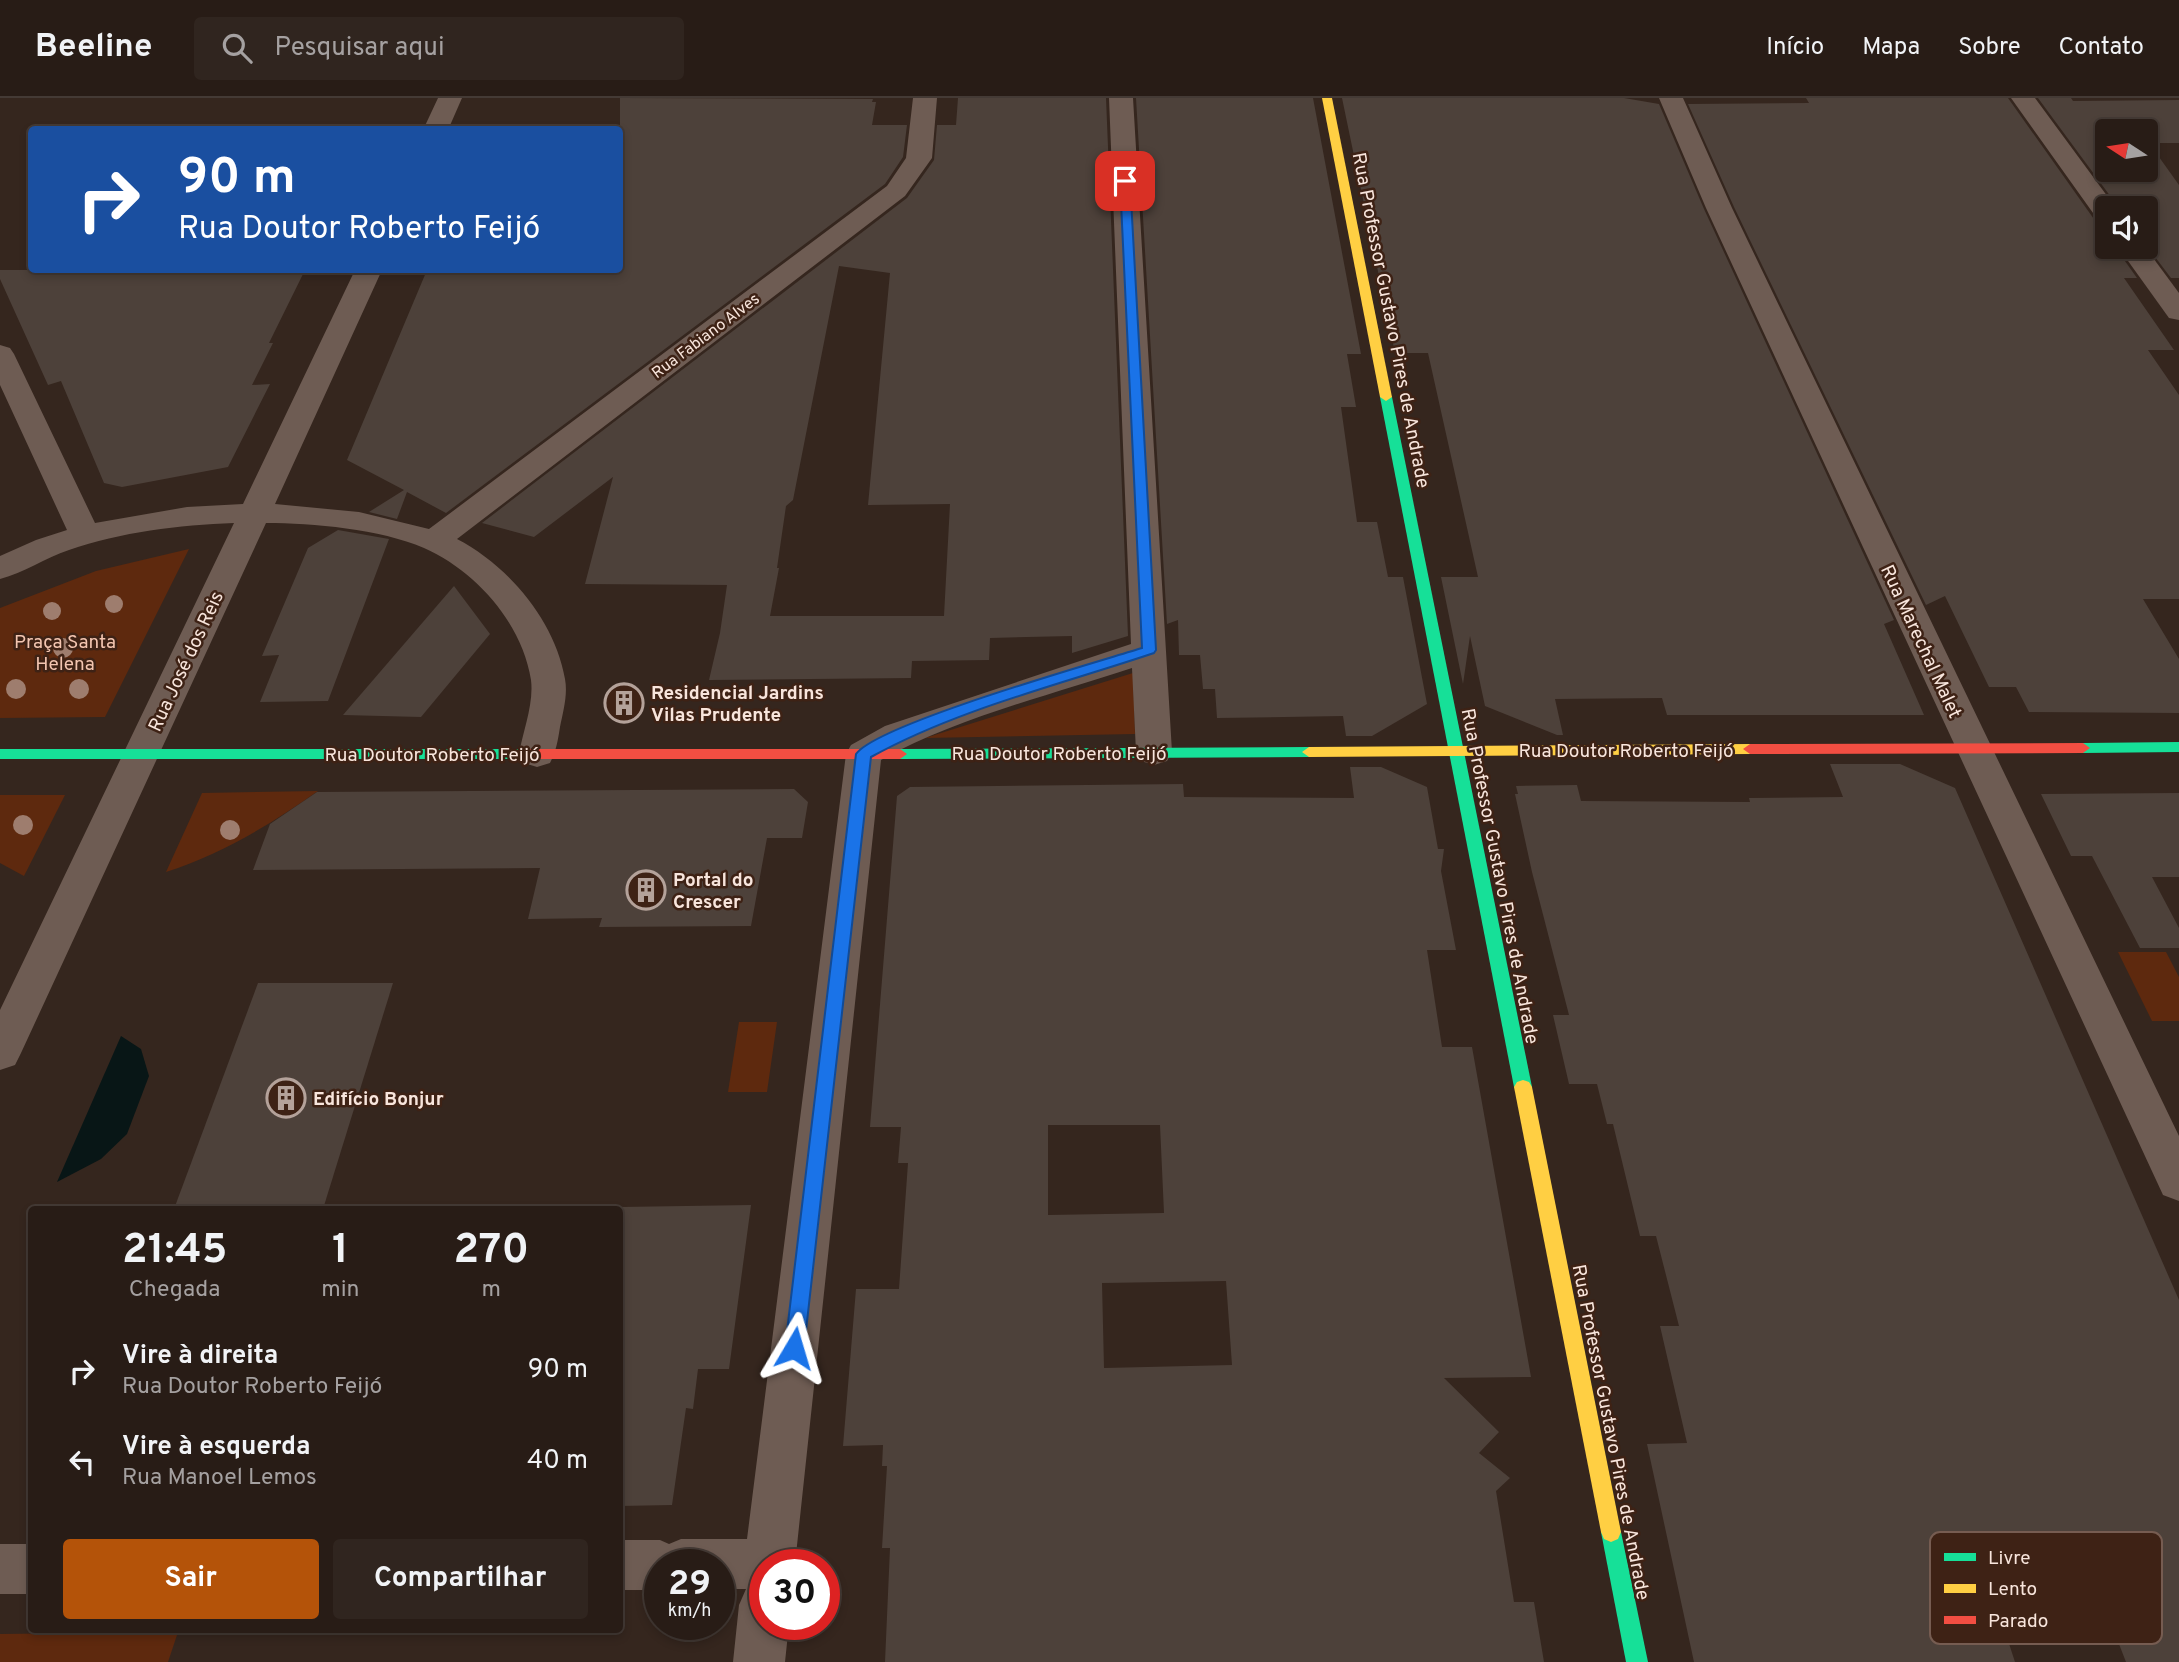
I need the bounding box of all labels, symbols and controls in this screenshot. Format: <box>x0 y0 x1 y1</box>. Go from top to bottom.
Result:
search box <box>194 17 684 80</box>
text: Beeline <box>35 27 152 69</box>
icon: search <box>218 29 256 67</box>
text: Pesquisar aqui <box>274 32 445 65</box>
text: Início <box>1766 33 1824 63</box>
text: Mapa <box>1862 33 1920 63</box>
text: Sobre <box>1958 33 2021 63</box>
text: Contato <box>2059 33 2144 63</box>
north arrow <box>2095 119 2158 182</box>
map controls <box>2095 119 2158 259</box>
text: 90 m <box>178 149 296 211</box>
pin <box>1095 151 1155 211</box>
street label: Rua Professor Gustavo Pires de Andrade <box>1346 151 1434 490</box>
icon: right <box>63 154 154 245</box>
icon: arrive <box>1106 162 1144 200</box>
button: sound <box>2095 196 2158 259</box>
text: Rua Doutor Roberto Feijó <box>178 210 540 250</box>
street label: Rua Fabiano Alves <box>648 290 764 384</box>
street label: Rua Marechal Malet <box>1874 561 1966 722</box>
street label: Rua José dos Reis <box>144 588 230 736</box>
park label: Praça Santa Helena <box>14 631 116 677</box>
building icon: Residencial Jardins Vilas Prudente <box>603 682 645 724</box>
place label: Residencial Jardins Vilas Prudente <box>651 682 824 728</box>
street label: Rua Professor Gustavo Pires de Andrade <box>1455 707 1543 1046</box>
street label: Rua Doutor Roberto Feijó <box>1518 740 1734 764</box>
street label: Rua Doutor Roberto Feijó <box>951 743 1167 767</box>
street label: Rua Doutor Roberto Feijó <box>324 744 540 768</box>
building icon: Portal do Crescer <box>625 869 667 911</box>
place label: Portal do Crescer <box>673 869 753 915</box>
building icon: Edifício Bonjur <box>265 1077 307 1119</box>
place label: Edifício Bonjur <box>313 1088 444 1112</box>
text: 21:45 <box>122 1225 227 1278</box>
text: 1 <box>332 1225 349 1278</box>
text: 270 <box>454 1225 529 1278</box>
street label: Rua Professor Gustavo Pires de Andrade <box>1566 1263 1654 1602</box>
text: Chegada <box>129 1276 220 1305</box>
text: min <box>321 1276 360 1305</box>
text: m <box>482 1276 501 1305</box>
position arrow <box>757 1311 831 1385</box>
text: Vire à direita <box>122 1340 278 1373</box>
icon: right <box>63 1352 101 1390</box>
text: 90 m <box>528 1354 588 1387</box>
text: Rua Doutor Roberto Feijó <box>122 1373 382 1402</box>
text: Vire à esquerda <box>122 1431 310 1464</box>
icon: left <box>63 1443 101 1481</box>
text: 40 m <box>527 1445 588 1478</box>
text: Rua Manoel Lemos <box>122 1464 317 1493</box>
legend <box>1930 1532 2162 1644</box>
button: Sair <box>63 1539 319 1619</box>
button: Compartilhar <box>333 1539 588 1619</box>
text: Livre <box>1988 1547 2031 1571</box>
speed limit sign: 30 <box>749 1549 840 1640</box>
text: 29 <box>668 1563 711 1607</box>
text: Lento <box>1988 1578 2037 1602</box>
text: km/h <box>668 1600 711 1623</box>
text: Parado <box>1988 1610 2048 1634</box>

